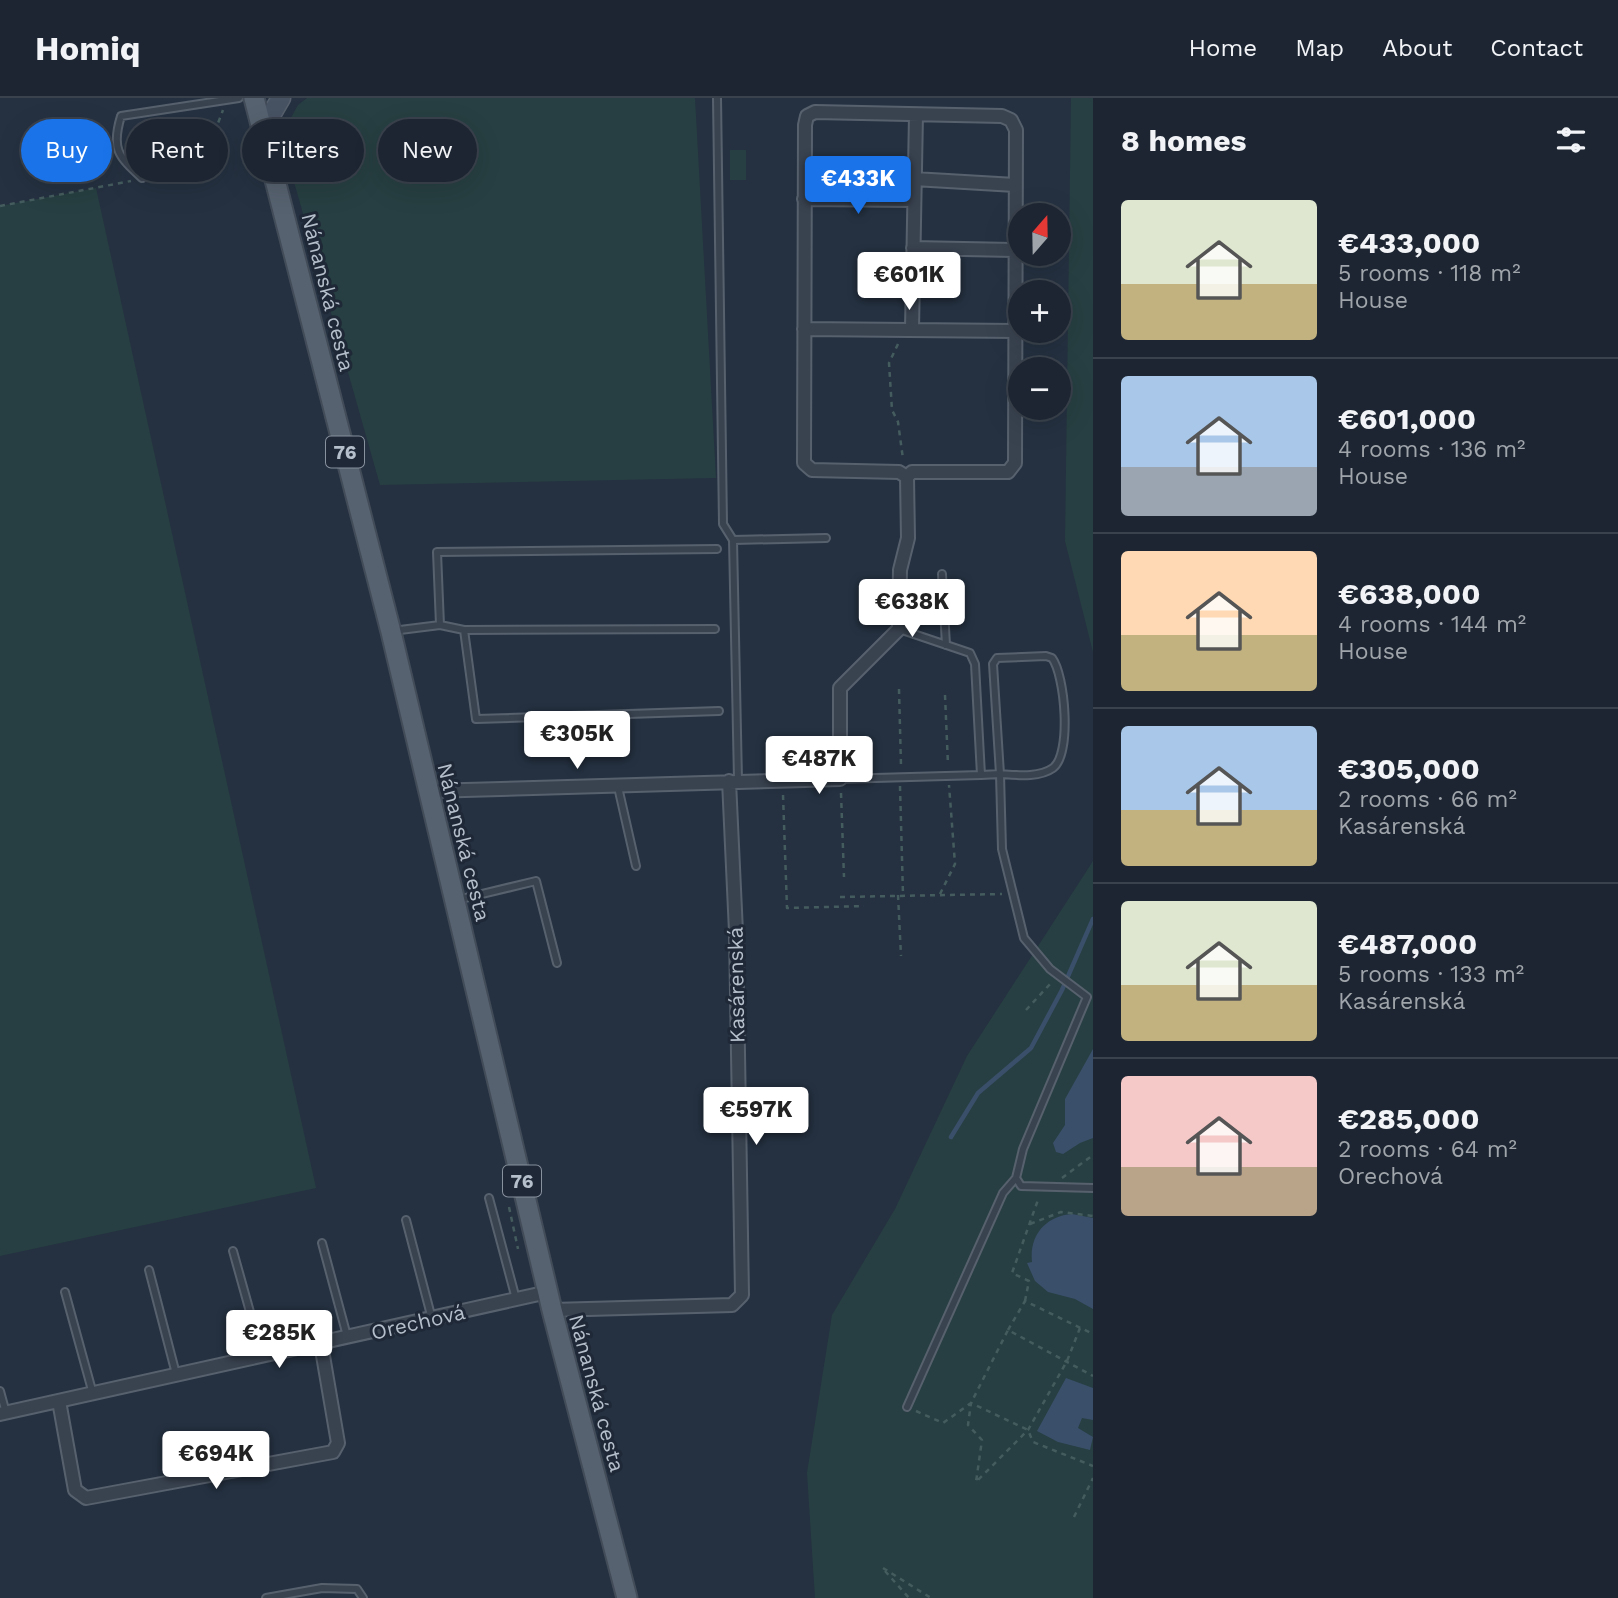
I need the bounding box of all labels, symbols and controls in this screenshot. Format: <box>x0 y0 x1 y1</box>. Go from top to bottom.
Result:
text: Homiq <box>35 29 141 68</box>
text: Home <box>1189 34 1257 62</box>
text: Map <box>1295 34 1344 62</box>
text: About <box>1382 34 1452 62</box>
text: Contact <box>1490 34 1583 62</box>
chip: Buy <box>21 119 112 182</box>
chip: Rent <box>126 119 228 182</box>
chip: Filters <box>242 119 364 182</box>
chip: New <box>378 119 477 182</box>
icon: filters <box>1552 121 1590 159</box>
text: 8 homes <box>1121 123 1247 158</box>
pin: €433K <box>809 156 907 216</box>
text: €433K <box>821 165 895 192</box>
north arrow <box>1008 203 1071 266</box>
map controls <box>1008 203 1071 420</box>
street label: Nánanská cesta <box>296 210 360 374</box>
text: €433,000 <box>1338 225 1480 260</box>
icon: home <box>1177 228 1261 312</box>
pin: €601K <box>860 252 958 312</box>
text: 5 rooms · 118 m² <box>1338 260 1521 287</box>
text: €601K <box>874 261 944 288</box>
button: + <box>1008 280 1071 343</box>
text: House <box>1338 287 1408 314</box>
button: − <box>1008 357 1071 420</box>
text: €601,000 <box>1338 401 1476 436</box>
icon: home <box>1177 404 1261 488</box>
road number: 76 <box>326 436 364 468</box>
text: 4 rooms · 136 m² <box>1338 436 1526 463</box>
text: House <box>1338 463 1408 490</box>
text: €638,000 <box>1338 576 1481 611</box>
icon: home <box>1177 579 1261 663</box>
pin: €638K <box>863 580 961 639</box>
text: €638K <box>875 588 949 615</box>
text: 4 rooms · 144 m² <box>1338 611 1526 638</box>
text: House <box>1338 638 1408 665</box>
pin: €305K <box>528 712 626 771</box>
text: €305K <box>540 720 614 747</box>
pin: €487K <box>770 736 868 796</box>
text: €487K <box>782 745 856 772</box>
text: €305,000 <box>1338 751 1480 786</box>
icon: home <box>1177 754 1261 838</box>
street label: Nánanská cesta <box>432 760 496 924</box>
text: 2 rooms · 66 m² <box>1338 786 1517 813</box>
text: Kasárenská <box>1338 813 1465 840</box>
text: €487,000 <box>1338 926 1477 961</box>
street label: Kasárenská <box>722 927 750 1043</box>
icon: home <box>1177 929 1261 1013</box>
text: 5 rooms · 133 m² <box>1338 961 1524 988</box>
text: Kasárenská <box>1338 988 1465 1015</box>
pin: €597K <box>707 1088 805 1147</box>
text: €597K <box>719 1096 793 1123</box>
text: €285,000 <box>1338 1101 1480 1136</box>
icon: home <box>1177 1104 1261 1188</box>
text: 2 rooms · 64 m² <box>1338 1136 1517 1163</box>
text: Orechová <box>1338 1163 1443 1190</box>
road number: 76 <box>503 1166 541 1196</box>
street label: Orechová <box>368 1299 468 1345</box>
pin: €285K <box>230 1310 328 1370</box>
street label: Nánanská cesta <box>564 1312 630 1475</box>
text: €285K <box>242 1319 316 1346</box>
pin: €694K <box>167 1432 265 1491</box>
text: €694K <box>178 1440 254 1467</box>

